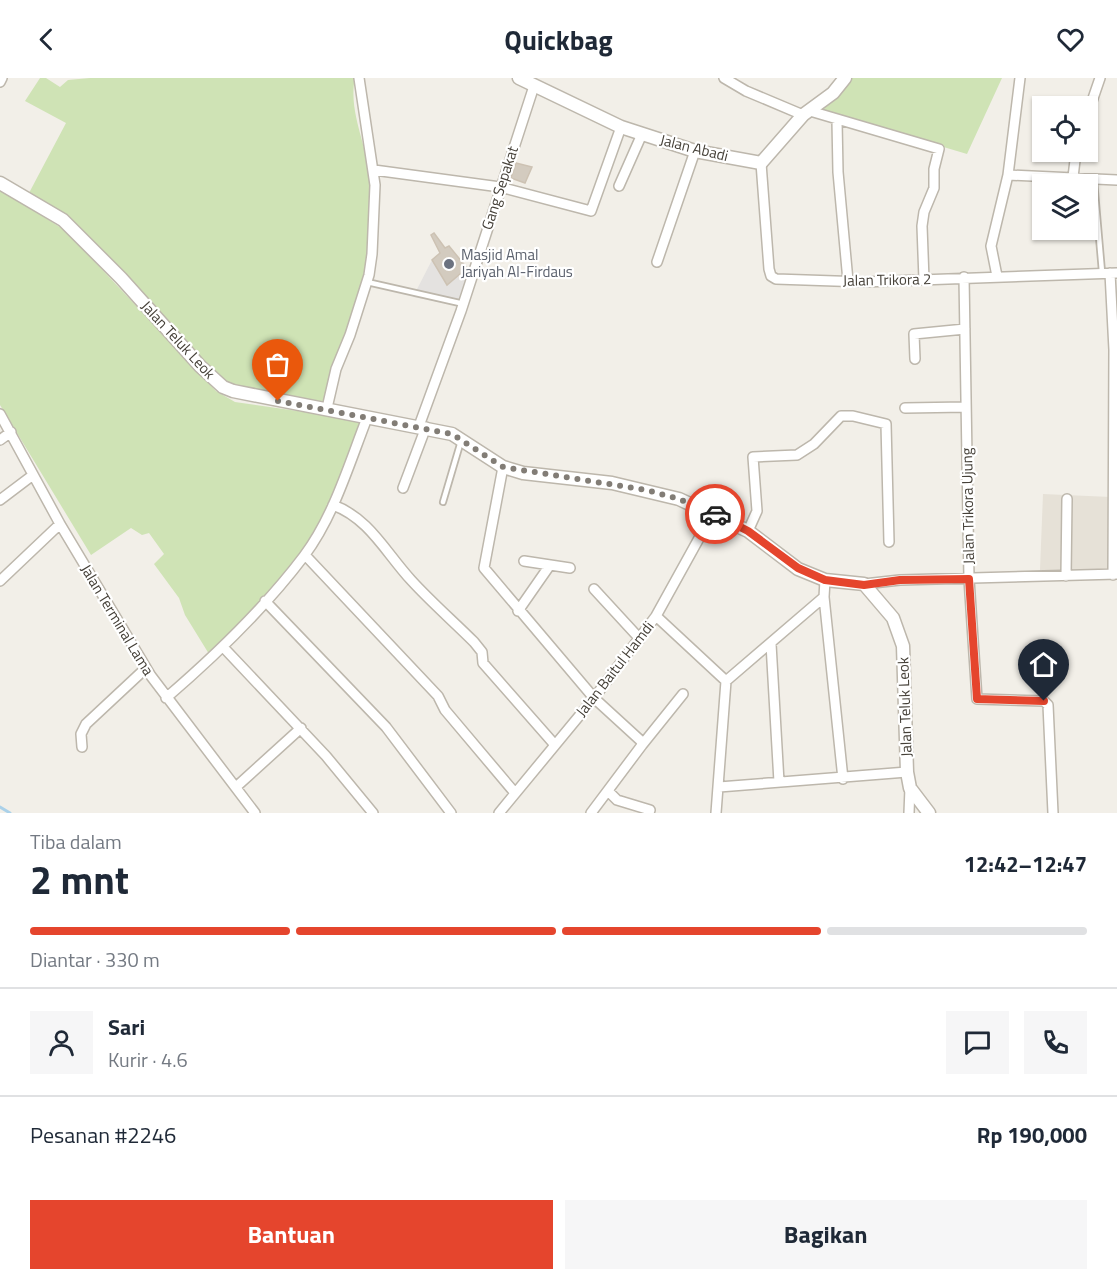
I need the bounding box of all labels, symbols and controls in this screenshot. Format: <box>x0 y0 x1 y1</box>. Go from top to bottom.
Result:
text: Quickbag <box>504 19 613 60</box>
icon: back <box>30 23 63 56</box>
icon: heart <box>1054 23 1087 56</box>
map controls <box>1032 96 1098 240</box>
button: locate <box>1032 96 1098 162</box>
street label: Jalan Abadi <box>657 128 731 167</box>
street label: Gang Sepakat <box>475 142 524 233</box>
button: layers <box>1032 174 1098 240</box>
place label: Masjid Amal Jariyah Al-Firdaus <box>461 243 573 283</box>
marker: Masjid Amal Jariyah Al-Firdaus <box>442 257 456 271</box>
street label: Jalan Trikora 2 <box>843 267 931 292</box>
street label: Jalan Teluk Leok <box>136 295 221 384</box>
pin <box>252 339 303 401</box>
icon: bag <box>261 348 294 381</box>
street label: Jalan Trikora Ujung <box>955 447 980 565</box>
courier <box>685 484 745 544</box>
icon: car <box>699 498 732 531</box>
street label: Jalan Terminal Lama <box>75 560 160 680</box>
street label: Jalan Baitul Hamdi <box>570 616 659 721</box>
pin <box>1018 639 1069 701</box>
icon: home <box>1027 648 1060 681</box>
street label: Jalan Teluk Leok <box>891 657 918 757</box>
text: Tiba dalam <box>30 826 122 857</box>
text: 12:42–12:47 <box>964 847 1087 881</box>
text: 2 mnt <box>30 850 129 909</box>
text: Diantar · 330 m <box>30 944 160 975</box>
text: Sari <box>108 1010 145 1044</box>
button: person <box>30 1011 93 1074</box>
button: chat <box>946 1011 1009 1074</box>
button: phone <box>1024 1011 1087 1074</box>
text: Kurir · 4.6 <box>108 1044 188 1075</box>
text: Pesanan #2246 <box>30 1118 176 1152</box>
text: Rp 190,000 <box>977 1118 1087 1152</box>
button: Bantuan <box>30 1200 553 1269</box>
button: Bagikan <box>565 1200 1087 1269</box>

